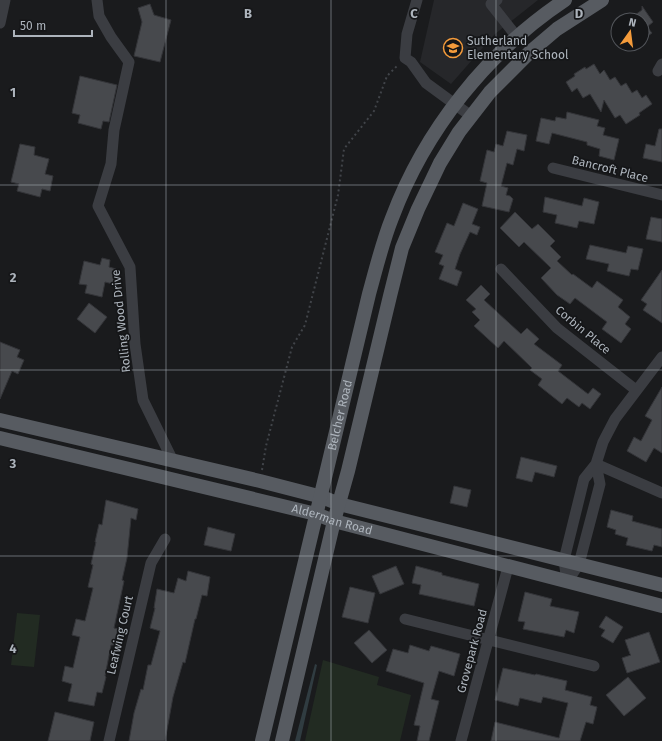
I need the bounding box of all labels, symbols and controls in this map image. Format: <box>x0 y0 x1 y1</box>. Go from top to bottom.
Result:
text: B <box>244 6 252 21</box>
text: C <box>410 6 418 21</box>
text: D <box>575 6 584 21</box>
scale bar <box>14 12 92 38</box>
north arrow <box>610 12 650 52</box>
text: N <box>627 16 637 30</box>
text: 50 m <box>20 19 46 33</box>
place label: Sutherland Elementary School <box>467 34 569 62</box>
school or university icon: Sutherland Elementary School <box>442 37 464 59</box>
text: 1 <box>10 85 16 100</box>
street label: Bancroft Place <box>570 153 650 185</box>
street label: Rolling Wood Drive <box>109 269 133 373</box>
text: 2 <box>10 270 17 285</box>
street label: Corbin Place <box>553 303 613 357</box>
street label: Belcher Road <box>325 378 355 452</box>
text: 3 <box>9 456 17 471</box>
street label: Alderman Road <box>290 501 374 538</box>
street label: Leafwing Court <box>104 594 136 676</box>
street label: Grovepark Road <box>454 607 490 695</box>
text: 4 <box>9 641 17 656</box>

